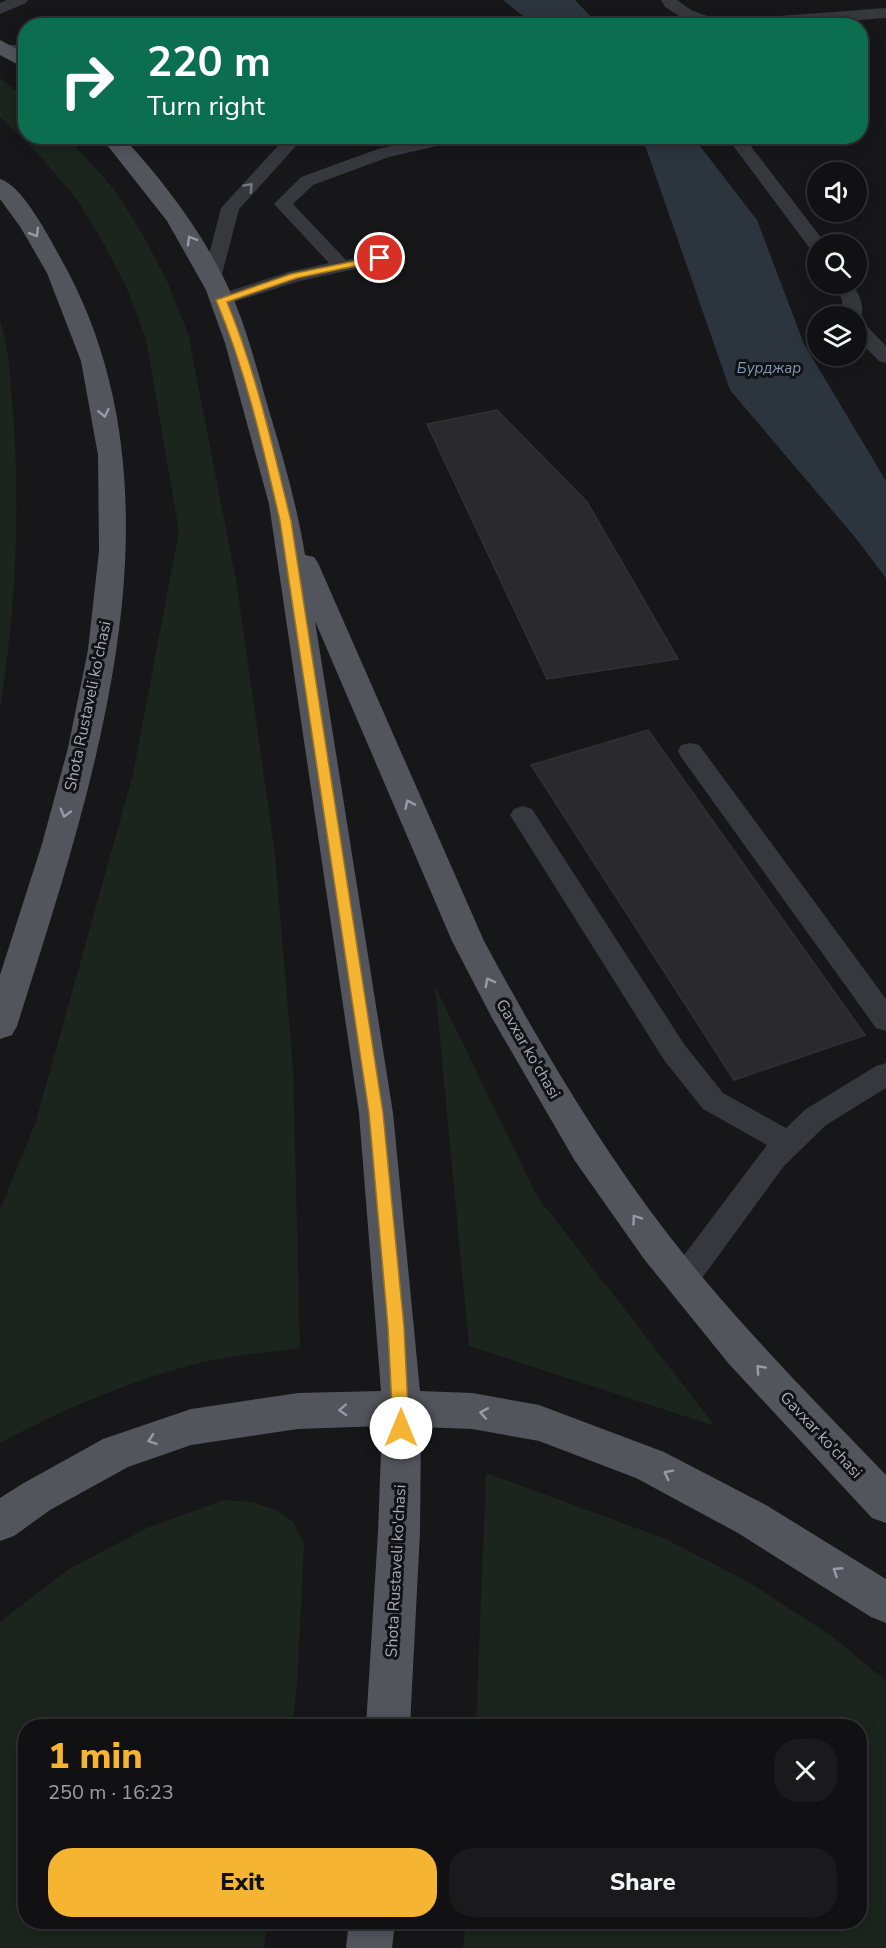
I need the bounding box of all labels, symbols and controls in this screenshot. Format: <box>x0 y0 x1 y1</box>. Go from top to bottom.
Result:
text: 220 m <box>147 34 271 91</box>
icon: right <box>48 42 126 120</box>
text: Turn right <box>147 88 265 125</box>
map controls <box>807 162 867 366</box>
button: sound <box>807 162 867 222</box>
one-way arrow <box>242 184 253 194</box>
one-way arrow <box>28 227 39 237</box>
pin <box>354 232 405 283</box>
button: search <box>807 234 867 294</box>
one-way arrow <box>186 236 198 246</box>
icon: arrive <box>363 241 396 274</box>
button: layers <box>807 306 867 366</box>
water label: Бурджар <box>737 358 801 378</box>
one-way arrow <box>97 408 110 418</box>
street label: Shota Rustaveli ko'chasi <box>59 619 117 793</box>
one-way arrow <box>404 800 416 811</box>
one-way arrow <box>60 807 72 817</box>
one-way arrow <box>485 977 496 988</box>
street label: Gavxar ko'chasi <box>491 995 565 1103</box>
one-way arrow <box>632 1214 643 1225</box>
one-way arrow <box>756 1366 767 1376</box>
street label: Gavxar ko'chasi <box>775 1387 867 1483</box>
position arrow <box>369 1396 433 1460</box>
one-way arrow <box>339 1403 348 1416</box>
one-way arrow <box>479 1407 489 1420</box>
one-way arrow <box>147 1433 158 1446</box>
one-way arrow <box>663 1470 674 1482</box>
street label: Shota Rustaveli ko'chasi <box>380 1484 412 1658</box>
one-way arrow <box>833 1567 843 1579</box>
text: 1 min <box>48 1732 143 1781</box>
button: close <box>774 1739 837 1802</box>
text: 250 m · 16:23 <box>48 1779 174 1806</box>
button: Exit <box>48 1848 437 1917</box>
button: Share <box>449 1848 837 1917</box>

